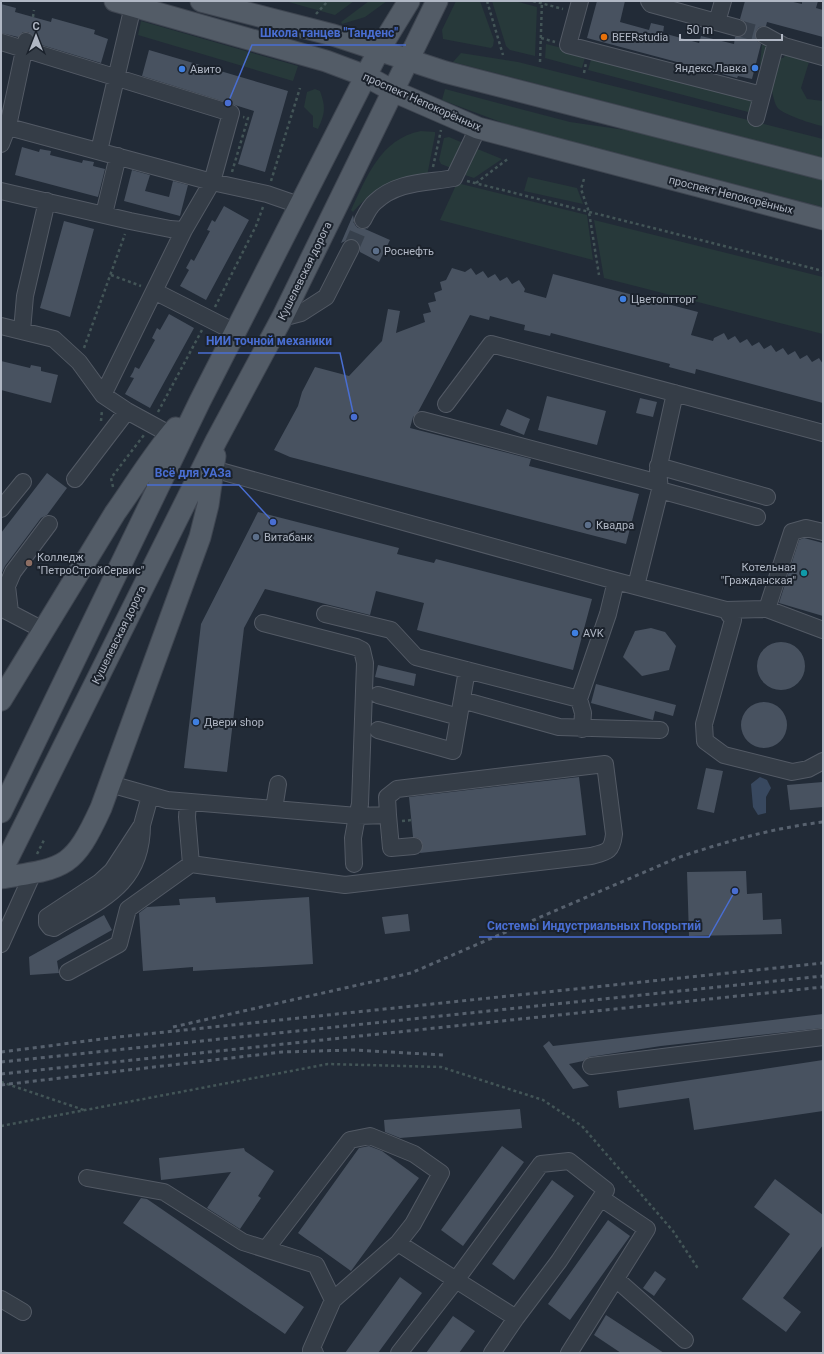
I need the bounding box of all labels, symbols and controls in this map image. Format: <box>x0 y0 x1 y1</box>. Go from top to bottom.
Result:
north arrow <box>16 16 56 56</box>
scale bar <box>680 16 782 42</box>
text: С <box>32 20 40 33</box>
callout: Школа танцев "Танденс" <box>252 21 406 45</box>
text: 50 m <box>686 23 713 37</box>
text: Школа танцев "Танденс" <box>260 26 398 40</box>
place label: BEERstudia <box>612 31 668 44</box>
marker: BEERstudia <box>599 32 609 42</box>
place label: Яндекс.Лавка <box>675 62 747 75</box>
place label: Авито <box>190 63 221 76</box>
marker: Яндекс.Лавка <box>750 63 760 73</box>
marker: Авито <box>177 64 187 74</box>
street label: проспект Непокорённых <box>361 70 484 134</box>
street label: проспект Непокорённых <box>667 173 795 217</box>
street label: Кушелевская дорога <box>276 220 334 322</box>
place label: Роснефть <box>384 245 434 258</box>
marker: Роснефть <box>371 246 381 256</box>
place label: Цветоптторг <box>631 293 697 306</box>
marker: Цветоптторг <box>618 294 628 304</box>
callout: НИИ точной механики <box>198 329 340 353</box>
text: НИИ точной механики <box>206 334 332 348</box>
callout: Всё для УАЗа <box>147 461 239 485</box>
text: Всё для УАЗа <box>155 466 232 480</box>
place label: Квадра <box>596 519 634 532</box>
marker: Квадра <box>583 520 593 530</box>
place label: Витабанк <box>264 531 313 544</box>
marker: Витабанк <box>251 532 261 542</box>
place label: Колледж "ПетроСтройСервис" <box>37 551 144 577</box>
marker: Колледж "ПетроСтройСервис" <box>24 558 34 568</box>
place label: Котельная "Гражданская" <box>721 561 796 587</box>
marker: Котельная "Гражданская" <box>799 568 809 578</box>
street label: Кушелевская дорога <box>90 584 148 686</box>
place label: AVK <box>583 627 604 640</box>
marker: AVK <box>570 628 580 638</box>
place label: Двери shop <box>204 716 264 729</box>
marker: Двери shop <box>191 717 201 727</box>
callout: Системы Индустриальных Покрытий <box>479 913 709 937</box>
text: Системы Индустриальных Покрытий <box>487 919 701 933</box>

